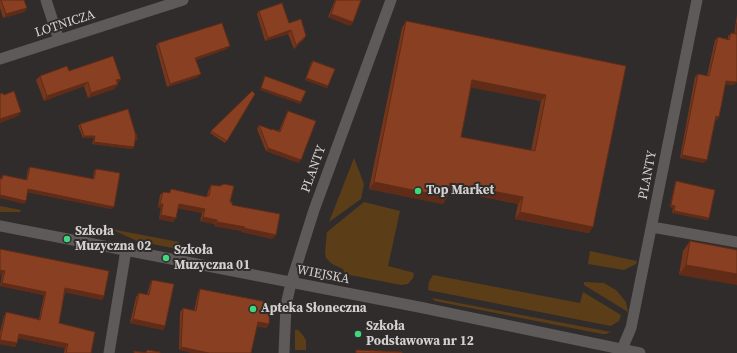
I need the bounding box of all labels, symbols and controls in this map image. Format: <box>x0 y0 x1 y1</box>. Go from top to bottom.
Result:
street label: LOTNICZA <box>33 7 97 41</box>
street label: PLANTY <box>298 143 330 195</box>
street label: PLANTY <box>636 149 660 201</box>
place label: Top Market <box>426 183 494 199</box>
marker: Top Market <box>413 186 423 196</box>
place label: Szkoła Muzyczna 02 <box>75 224 151 255</box>
marker: Szkoła Muzyczna 02 <box>62 234 72 244</box>
place label: Szkoła Muzyczna 01 <box>174 243 250 274</box>
marker: Szkoła Muzyczna 01 <box>161 253 171 263</box>
street label: WIEJSKA <box>295 262 351 288</box>
place label: Apteka Słoneczna <box>261 301 367 317</box>
marker: Apteka Słoneczna <box>248 304 258 314</box>
place label: Szkoła Podstawowa nr 12 <box>366 319 474 350</box>
marker: Szkoła Podstawowa nr 12 <box>353 329 363 339</box>

